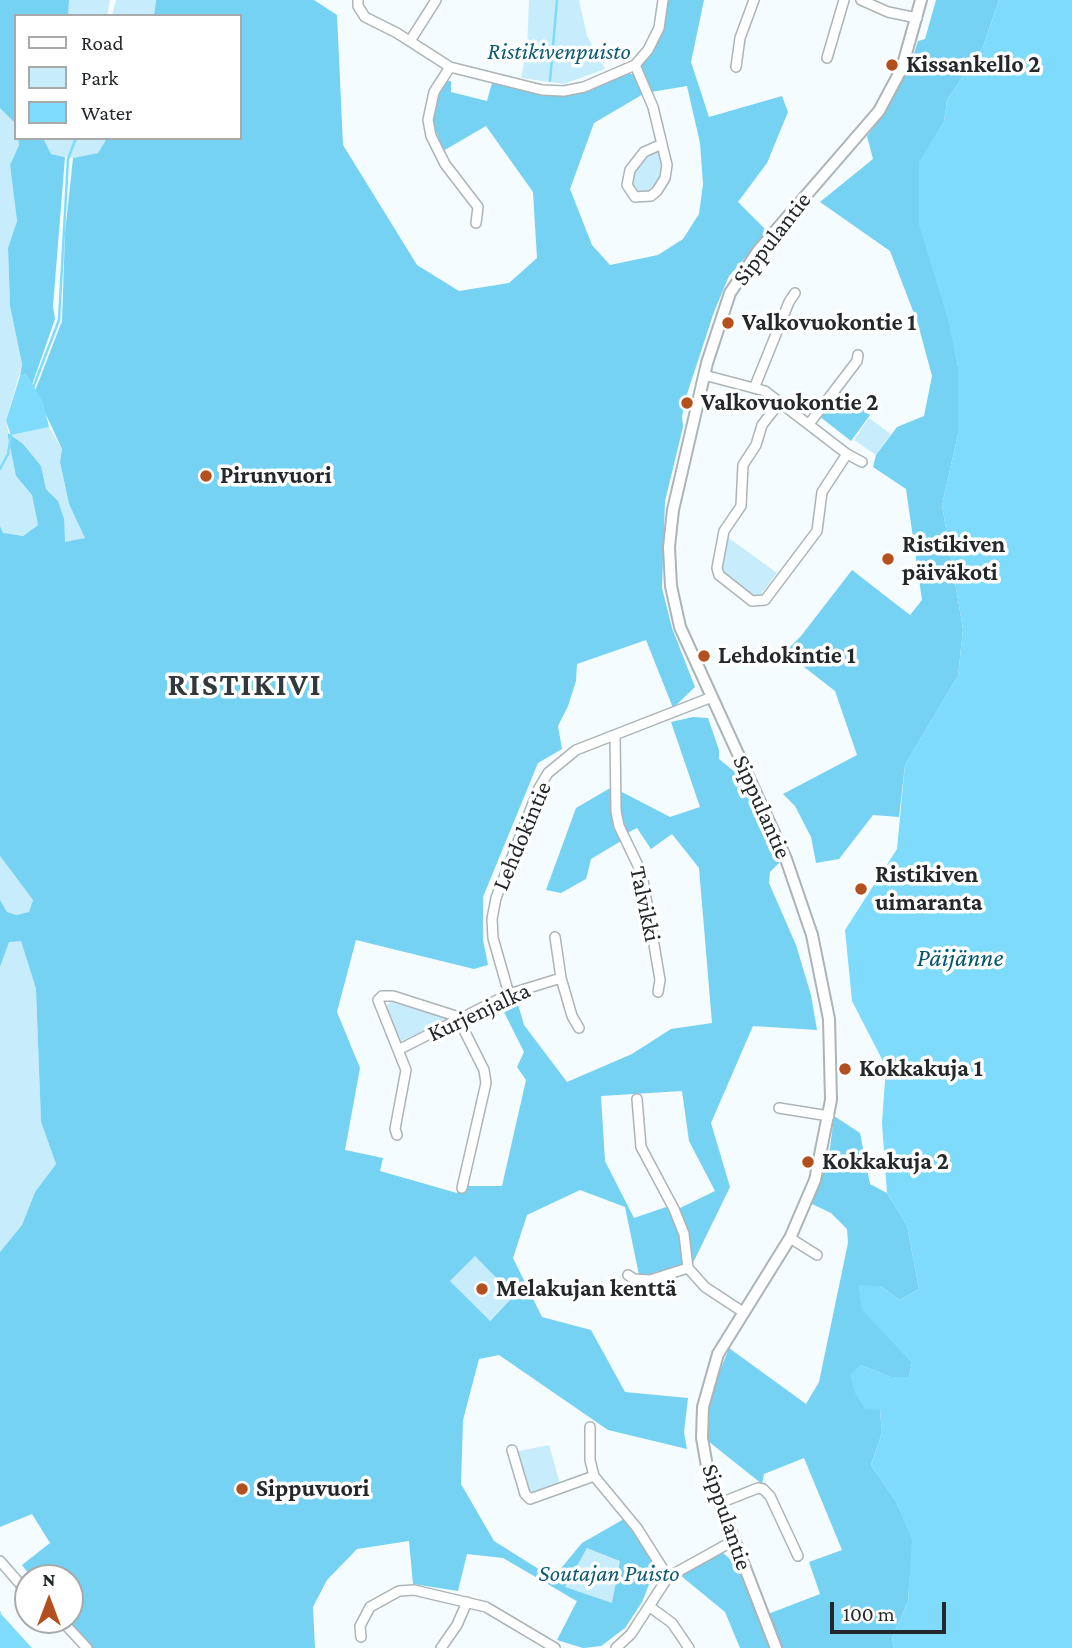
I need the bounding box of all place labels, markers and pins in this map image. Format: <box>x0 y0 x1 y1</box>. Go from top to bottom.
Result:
place label: Kissankello 2 <box>906 51 1041 79</box>
marker: Kissankello 2 <box>884 57 900 73</box>
place label: Valkovuokontie 1 <box>742 309 916 337</box>
marker: Valkovuokontie 1 <box>720 315 736 331</box>
place label: Valkovuokontie 2 <box>701 389 879 417</box>
marker: Valkovuokontie 2 <box>679 395 695 411</box>
place label: Pirunvuori <box>220 462 332 490</box>
marker: Pirunvuori <box>198 468 214 484</box>
place label: Ristikiven päiväkoti <box>902 531 1005 587</box>
marker: Ristikiven päiväkoti <box>880 551 896 567</box>
place label: Lehdokintie 1 <box>718 642 856 670</box>
marker: Lehdokintie 1 <box>696 648 712 664</box>
place label: Ristikiven uimaranta <box>875 861 982 917</box>
marker: Ristikiven uimaranta <box>853 881 869 897</box>
place label: Kokkakuja 1 <box>859 1055 983 1083</box>
marker: Kokkakuja 1 <box>837 1061 853 1077</box>
place label: Kokkakuja 2 <box>822 1148 949 1176</box>
marker: Kokkakuja 2 <box>800 1154 816 1170</box>
place label: Melakujan kenttä <box>496 1275 677 1303</box>
marker: Melakujan kenttä <box>474 1281 490 1297</box>
place label: Sippuvuori <box>256 1475 370 1503</box>
marker: Sippuvuori <box>234 1481 250 1497</box>

